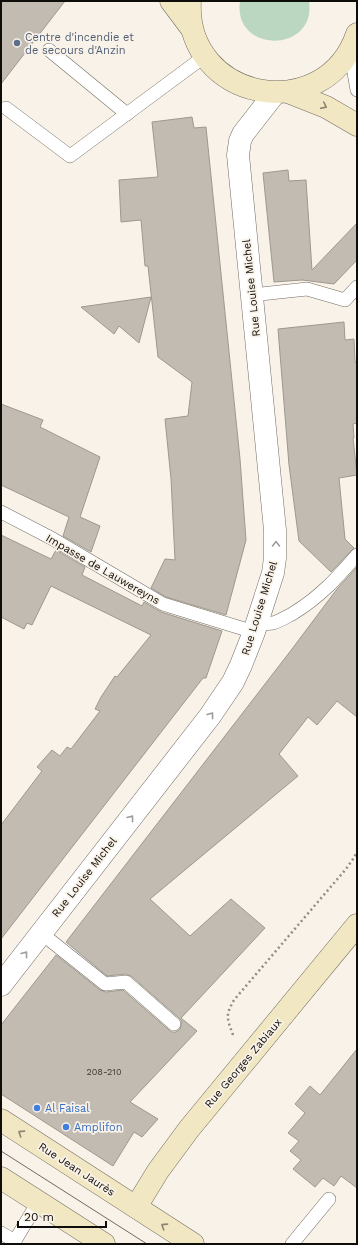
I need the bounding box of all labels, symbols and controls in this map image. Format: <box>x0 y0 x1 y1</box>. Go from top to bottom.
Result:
place label: Centre d'incendie et de secours d'Anzin <box>25 31 134 57</box>
marker: Centre d'incendie et de secours d'Anzin <box>12 38 22 48</box>
one-way arrow <box>319 101 327 109</box>
street label: Rue Louise Michel <box>240 238 263 337</box>
street label: Impasse de Lauwereyns <box>44 532 162 607</box>
one-way arrow <box>272 541 280 547</box>
street label: Rue Louise Michel <box>239 559 280 657</box>
one-way arrow <box>206 713 213 720</box>
one-way arrow <box>126 816 133 823</box>
street label: Rue Louise Michel <box>49 834 120 920</box>
one-way arrow <box>20 951 27 958</box>
street label: Rue Georges Zabiaux <box>202 1016 285 1111</box>
house number: 208-210 <box>87 1067 122 1077</box>
place label: Al Faisal <box>45 1102 90 1115</box>
marker: Al Faisal <box>32 1103 42 1113</box>
place label: Amplifon <box>74 1121 123 1134</box>
marker: Amplifon <box>61 1122 71 1132</box>
one-way arrow <box>18 1131 25 1138</box>
street label: Rue Jean Jaurès <box>36 1140 117 1199</box>
scale bar <box>18 1203 106 1229</box>
text: 20 m <box>24 1210 54 1224</box>
one-way arrow <box>161 1223 168 1230</box>

